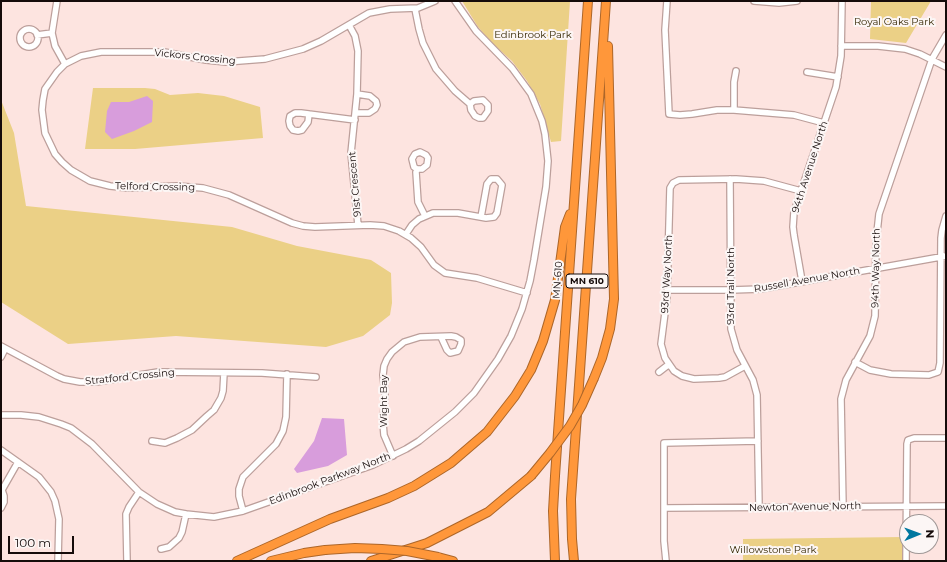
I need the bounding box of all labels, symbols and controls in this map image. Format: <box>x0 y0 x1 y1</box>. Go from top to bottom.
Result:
park label: Royal Oaks Park <box>854 16 934 28</box>
park label: Edinbrook Park <box>494 29 572 41</box>
street label: Vickors Crossing <box>154 47 236 67</box>
street label: 94th Avenue North <box>789 120 831 214</box>
street label: 91st Crescent <box>346 151 364 217</box>
street label: Telford Crossing <box>115 180 195 194</box>
street label: 94th Way North <box>869 228 883 308</box>
street label: 93rd Way North <box>659 234 675 314</box>
street label: 93rd Trail North <box>725 247 737 325</box>
street label: MN-610 <box>551 261 565 299</box>
street label: Russell Avenue North <box>753 265 861 295</box>
road number: MN 610 <box>566 274 608 288</box>
street label: Stratford Crossing <box>85 366 175 388</box>
street label: Wight Bay <box>378 375 390 427</box>
street label: Edinbrook Parkway North <box>268 450 392 508</box>
street label: Newton Avenue North <box>749 500 861 514</box>
north arrow <box>899 514 939 554</box>
scale bar <box>10 528 76 554</box>
text: N <box>923 529 937 538</box>
text: 100 m <box>15 535 51 550</box>
park label: Willowstone Park <box>729 544 817 556</box>

